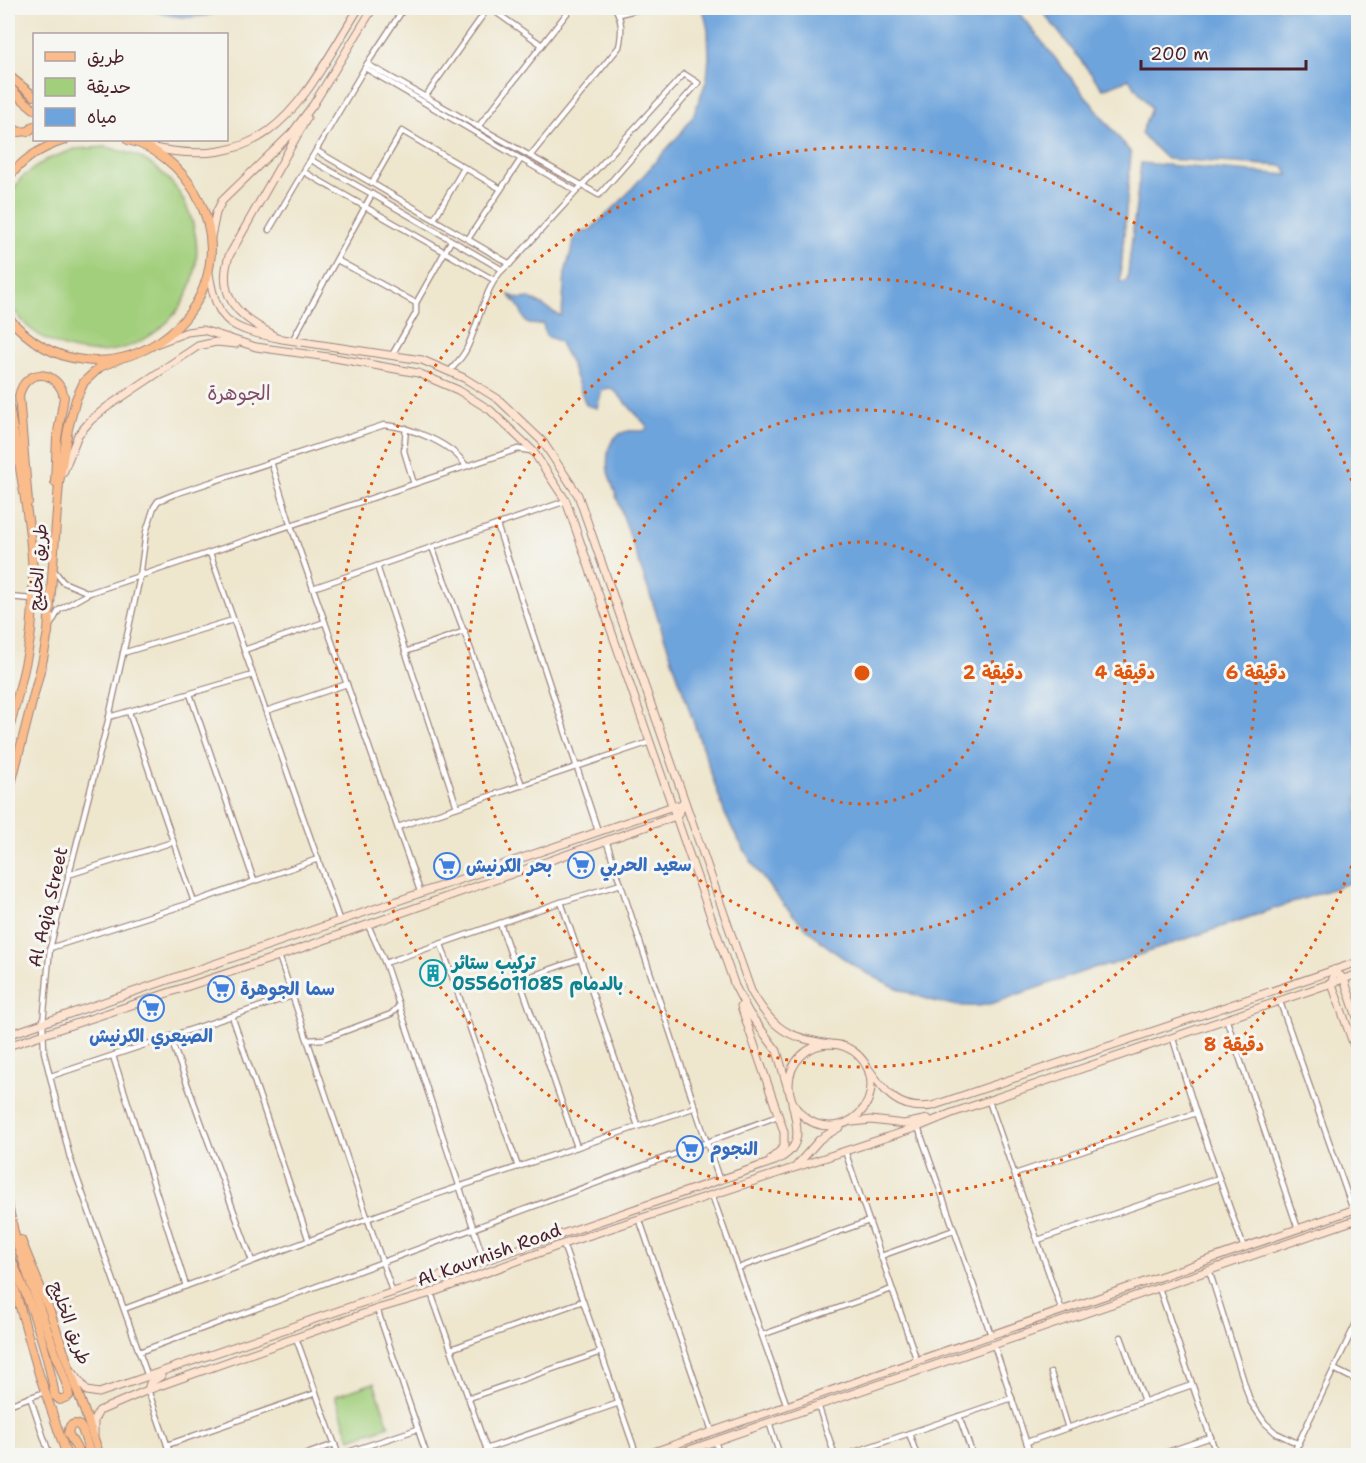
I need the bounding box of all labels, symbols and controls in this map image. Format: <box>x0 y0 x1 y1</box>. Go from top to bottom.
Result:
legend <box>33 33 228 141</box>
scale bar <box>1141 33 1306 71</box>
text: 200 m <box>1150 42 1209 66</box>
text: طريق <box>87 45 125 69</box>
text: حديقة <box>87 75 131 99</box>
text: مياه <box>87 105 117 129</box>
district label: الجوهرة <box>207 380 271 406</box>
street label: طريق الخليج <box>23 523 53 611</box>
text: 2 دقيقة <box>963 661 1023 685</box>
text: 4 دقيقة <box>1095 661 1155 685</box>
text: 6 دقيقة <box>1226 661 1286 685</box>
centre of rings <box>852 663 872 683</box>
street label: Al Aqiq Street <box>23 844 74 969</box>
supermarket icon: سعيد الحربي <box>566 850 596 880</box>
supermarket icon: بحر الكرنيش <box>432 851 462 881</box>
place label: سعيد الحربي <box>600 853 692 881</box>
place label: بحر الكرنيش <box>466 854 552 878</box>
place label: تركيب ستائر بالدمام 0556011085 <box>450 951 623 998</box>
building icon: تركيب ستائر بالدمام 0556011085 <box>418 958 448 988</box>
supermarket icon: سما الجوهرة <box>206 974 236 1004</box>
place label: سما الجوهرة <box>240 977 335 1001</box>
supermarket icon: الصيعري الكرنيش <box>136 993 166 1023</box>
place label: الصيعري الكرنيش <box>89 1024 213 1050</box>
text: 8 دقيقة <box>1204 1033 1264 1057</box>
supermarket icon: النجوم <box>675 1134 705 1164</box>
place label: النجوم <box>710 1137 758 1163</box>
street label: Al Kaurnish Road <box>414 1218 564 1292</box>
street label: طريق الخليج <box>44 1278 96 1368</box>

